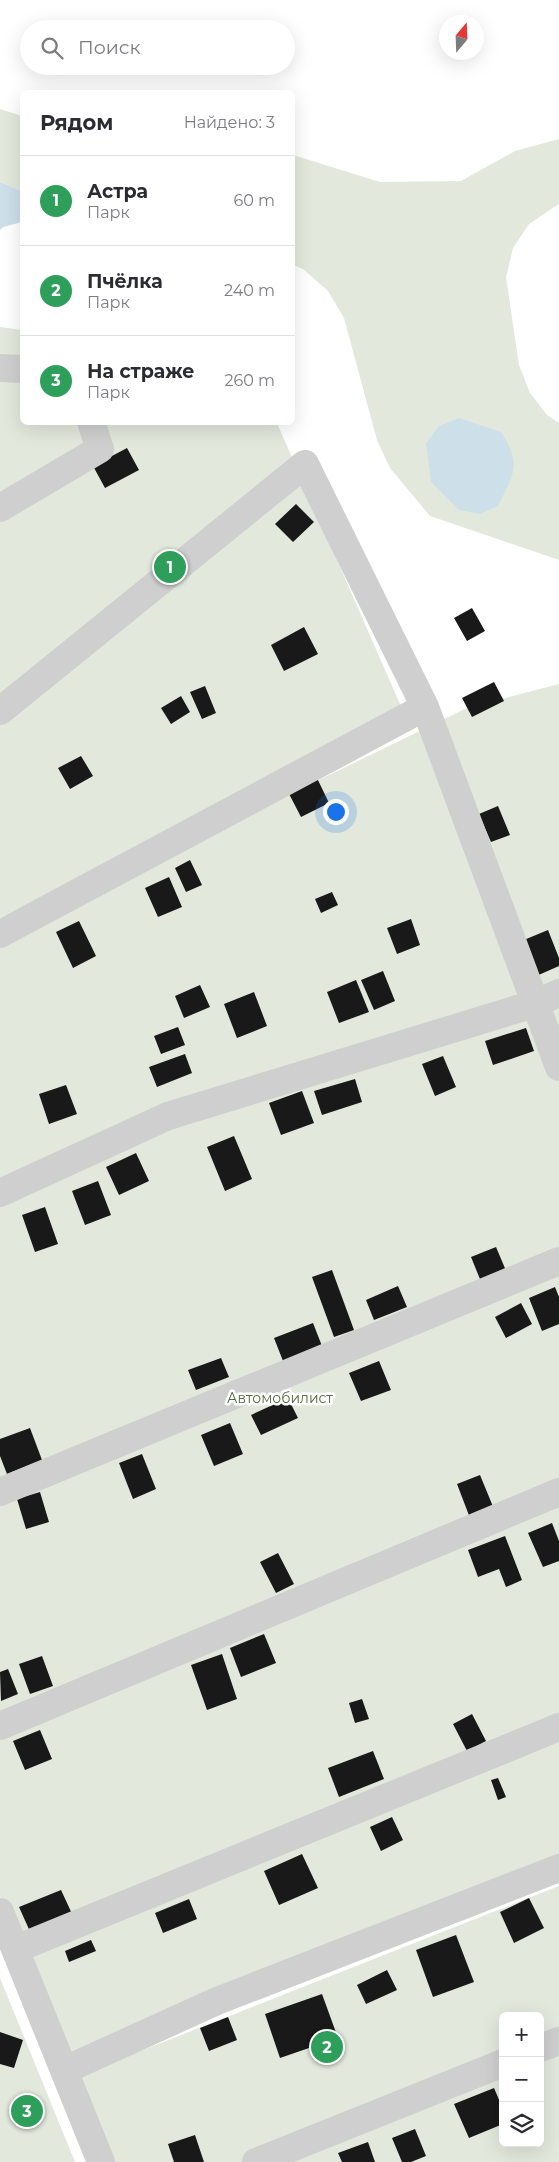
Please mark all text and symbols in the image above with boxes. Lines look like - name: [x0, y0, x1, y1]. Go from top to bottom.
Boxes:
- north arrow: [439, 15, 484, 60]
- search box: [20, 20, 295, 75]
- icon: search: [38, 34, 66, 62]
- text: Поиск: [78, 36, 141, 59]
- text: Рядом: [40, 110, 113, 135]
- text: Найдено: 3: [184, 113, 275, 132]
- text: Астра: [87, 180, 148, 203]
- text: 1: [53, 191, 59, 210]
- text: 60 m: [233, 191, 275, 210]
- text: Парк: [87, 203, 130, 222]
- text: Пчёлка: [87, 270, 163, 293]
- text: 2: [51, 281, 61, 300]
- text: 240 m: [224, 281, 275, 300]
- text: Парк: [87, 293, 130, 312]
- text: На страже: [87, 360, 195, 383]
- text: 3: [51, 371, 61, 390]
- text: 260 m: [224, 371, 275, 390]
- text: Парк: [87, 383, 130, 402]
- pin: 1: [154, 548, 186, 586]
- your location: [323, 799, 349, 825]
- park label: Автомобилист: [227, 1389, 333, 1407]
- map controls: [499, 2012, 544, 2147]
- button: +: [499, 2012, 544, 2057]
- pin: 2: [311, 2028, 343, 2066]
- button: −: [499, 2057, 544, 2102]
- pin: 3: [11, 2092, 43, 2130]
- button: layers: [499, 2102, 544, 2147]

